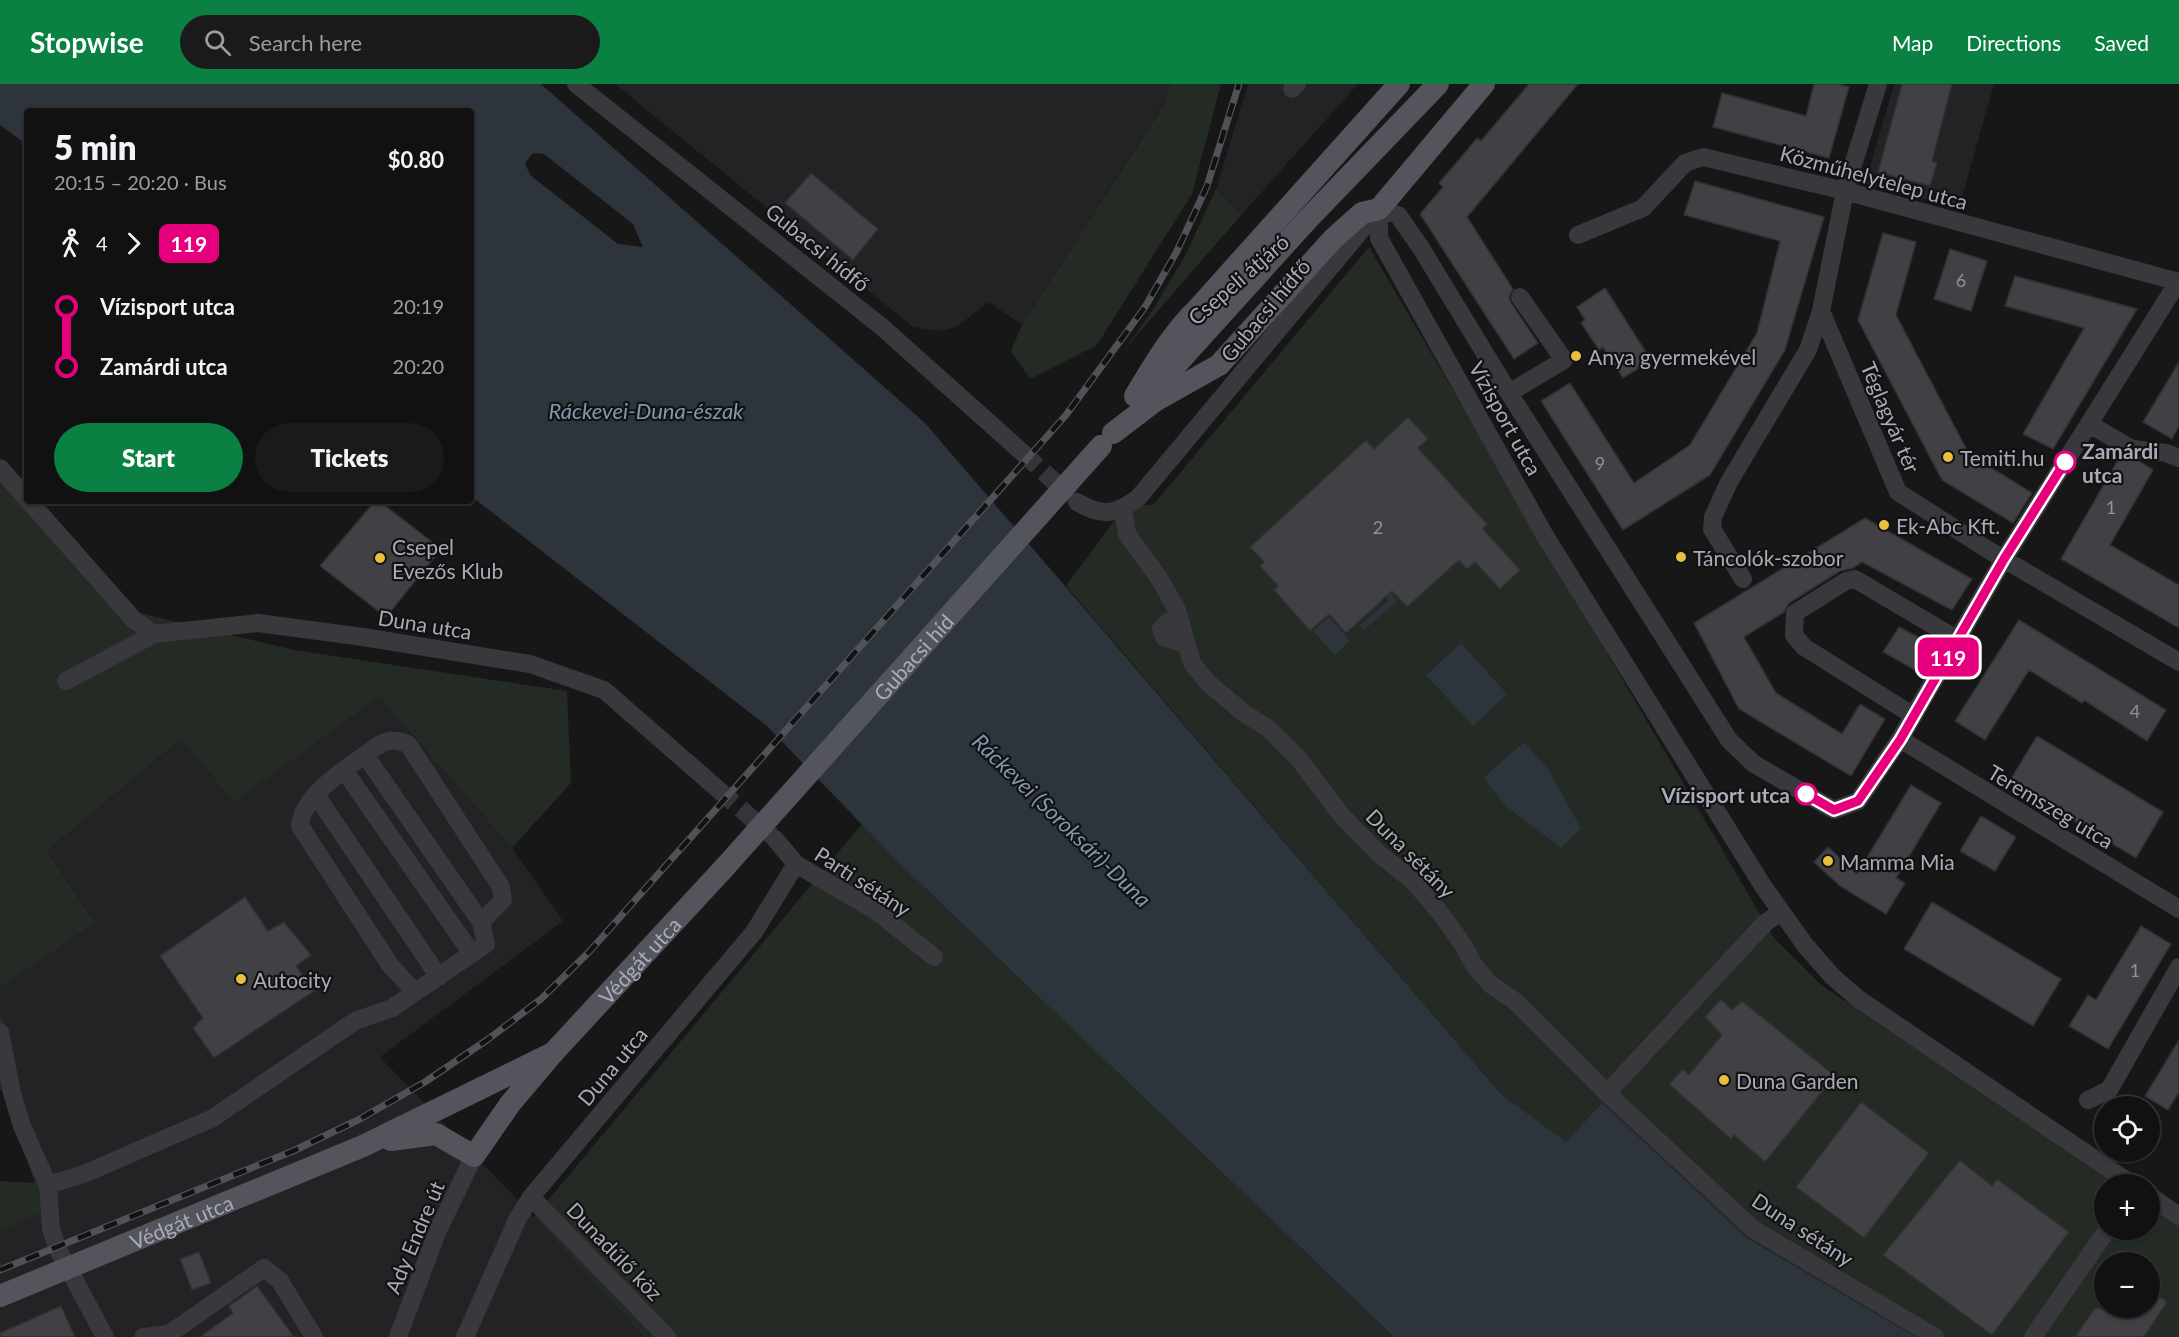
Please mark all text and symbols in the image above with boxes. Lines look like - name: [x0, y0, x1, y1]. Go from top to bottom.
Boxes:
- search box: [180, 15, 600, 69]
- text: Stopwise: [30, 25, 144, 59]
- icon: search: [201, 26, 234, 59]
- text: Search here: [249, 29, 362, 56]
- text: Map: [1892, 30, 1933, 55]
- text: Directions: [1966, 30, 2061, 55]
- text: Saved: [2094, 30, 2149, 55]
- text: 5 min: [54, 127, 136, 167]
- street label: Közműhelytelep utca: [1777, 140, 1971, 214]
- text: $0.80: [388, 146, 444, 173]
- text: 20:15 – 20:20 · Bus: [54, 170, 227, 194]
- street label: Gubacsi hídfő: [761, 198, 875, 296]
- icon: walk: [54, 227, 87, 260]
- icon: forward: [117, 227, 150, 260]
- street label: Csepeli átjáró: [1183, 229, 1293, 329]
- text: 4: [96, 231, 108, 255]
- text: 119: [171, 231, 207, 256]
- street label: Gubacsi hídfő: [1215, 254, 1315, 366]
- house number: 6: [1956, 269, 1966, 291]
- text: Vízisport utca: [100, 293, 235, 320]
- text: 20:19: [393, 294, 444, 318]
- place label: Anya gyermekével: [1588, 344, 1756, 369]
- marker: Anya gyermekével: [1569, 349, 1583, 363]
- text: Zamárdi utca: [100, 353, 228, 380]
- text: 20:20: [393, 354, 444, 378]
- street label: Vízisport utca: [1464, 357, 1548, 479]
- street label: Téglagyár tér: [1856, 358, 1926, 477]
- water label: Ráckevei-Duna-észak: [548, 397, 744, 424]
- button: Start: [54, 423, 243, 492]
- button: Tickets: [255, 423, 444, 492]
- place label: Zamárdi utca: [2082, 438, 2158, 487]
- place label: Temiti.hu: [1960, 445, 2045, 470]
- marker: Temiti.hu: [1941, 450, 1955, 464]
- marker: Zamárdi utca: [2054, 451, 2076, 473]
- house number: 9: [1595, 452, 1605, 474]
- house number: 1: [2106, 496, 2116, 518]
- place label: Ek-Abc Kft.: [1896, 513, 2000, 538]
- house number: 2: [1373, 516, 1383, 538]
- marker: Ek-Abc Kft.: [1877, 518, 1891, 532]
- place label: Csepel Evezős Klub: [392, 534, 503, 583]
- place label: Táncolók-szobor: [1693, 545, 1844, 570]
- marker: Táncolók-szobor: [1674, 550, 1688, 564]
- marker: Csepel Evezős Klub: [373, 551, 387, 565]
- street label: Duna utca: [376, 604, 474, 644]
- street label: Gubacsi híd: [868, 608, 958, 705]
- line badge: 119: [1914, 638, 1982, 676]
- text: 119: [1930, 645, 1966, 670]
- house number: 4: [2130, 700, 2140, 722]
- water label: Ráckevei (Soroksári)-Duna: [967, 728, 1157, 912]
- street label: Teremszeg utca: [1984, 759, 2118, 853]
- place label: Vízisport utca: [1660, 782, 1790, 807]
- marker: Vízisport utca: [1795, 783, 1817, 805]
- street label: Duna sétány: [1361, 803, 1461, 903]
- street label: Parti sétány: [810, 841, 916, 921]
- place label: Mamma Mia: [1840, 849, 1955, 874]
- marker: Mamma Mia: [1821, 854, 1835, 868]
- street label: Védgát utca: [593, 911, 685, 1009]
- house number: 1: [2130, 959, 2140, 981]
- place label: Autocity: [253, 967, 332, 992]
- marker: Autocity: [234, 972, 248, 986]
- street label: Duna utca: [572, 1022, 652, 1110]
- place label: Duna Garden: [1736, 1068, 1859, 1093]
- marker: Duna Garden: [1717, 1073, 1731, 1087]
- map controls: [2094, 1096, 2160, 1318]
- button: locate: [2094, 1096, 2160, 1162]
- button: +: [2094, 1174, 2160, 1240]
- street label: Ady Endre út: [379, 1177, 449, 1297]
- street label: Duna sétány: [1748, 1187, 1858, 1271]
- street label: Védgát utca: [126, 1189, 236, 1254]
- street label: Dunadűlő köz: [562, 1197, 668, 1305]
- button: −: [2094, 1252, 2160, 1318]

